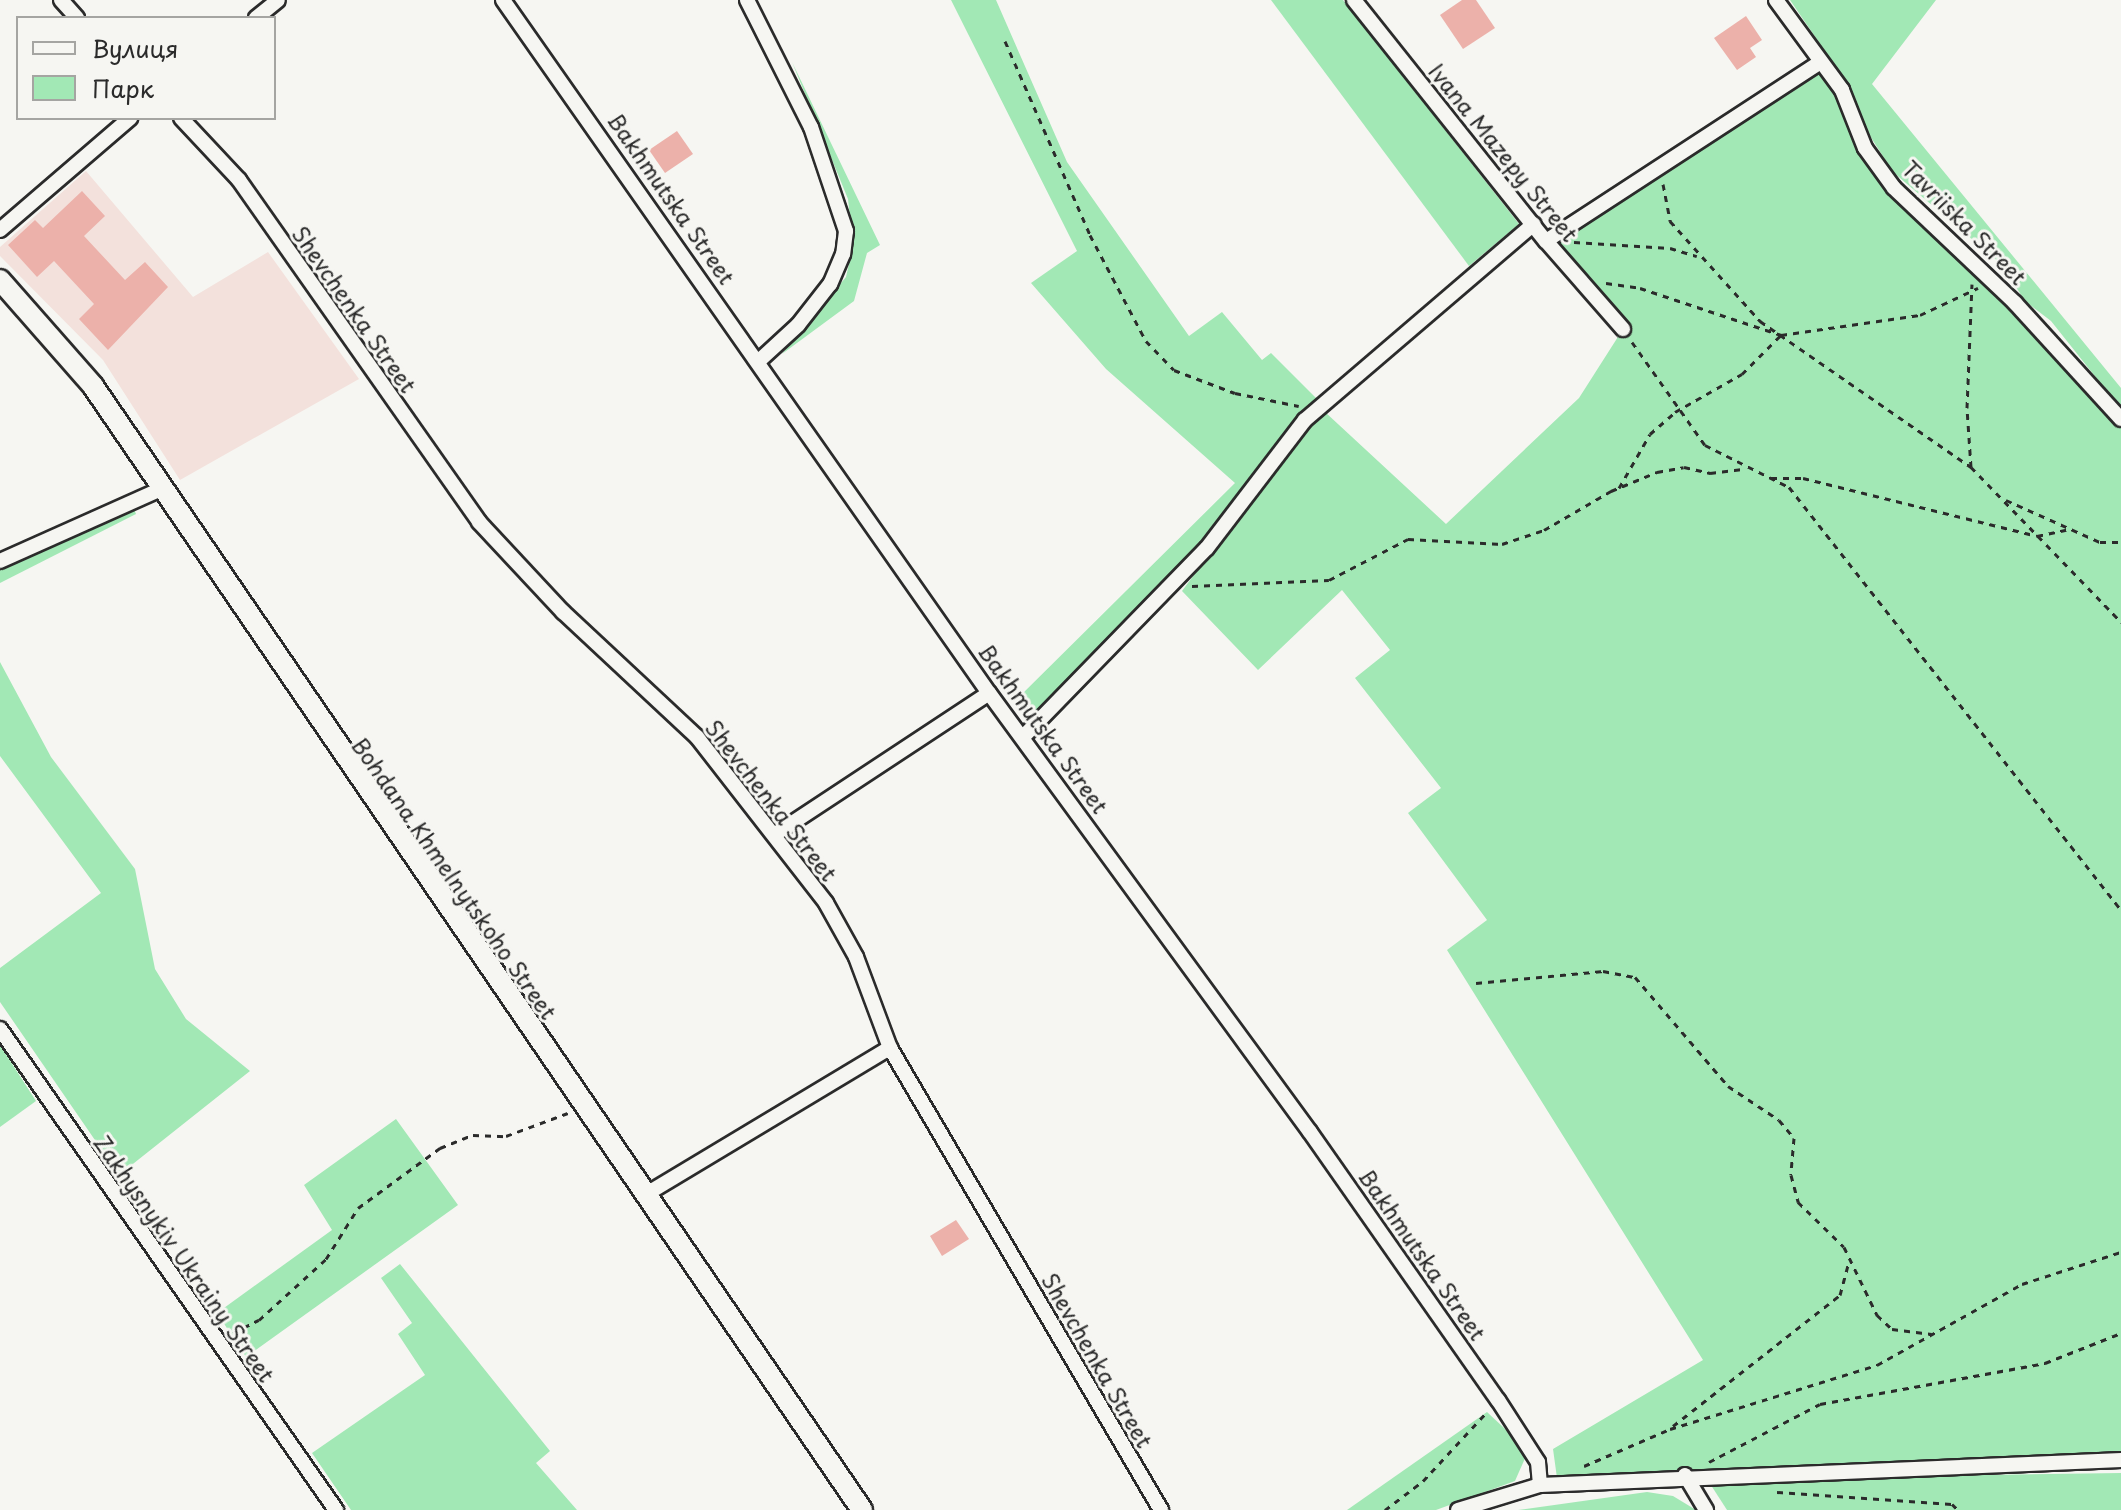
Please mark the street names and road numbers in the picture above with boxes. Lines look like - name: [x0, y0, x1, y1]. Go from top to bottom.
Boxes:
- street label: Ivana Mazepy Street: [1424, 58, 1584, 246]
- street label: Bakhmutska Street: [602, 106, 742, 290]
- street label: Tavriiska Street: [1897, 154, 2033, 290]
- street label: Shevchenka Street: [287, 220, 423, 398]
- street label: Bakhmutska Street: [973, 637, 1115, 819]
- street label: Shevchenka Street: [701, 714, 843, 886]
- street label: Bohdana Khmelnytskoho Street: [348, 732, 562, 1024]
- street label: Zakhysnykiv Ukrainy Street: [89, 1129, 281, 1387]
- street label: Bakhmutska Street: [1353, 1162, 1493, 1346]
- street label: Shevchenka Street: [1037, 1268, 1159, 1452]

